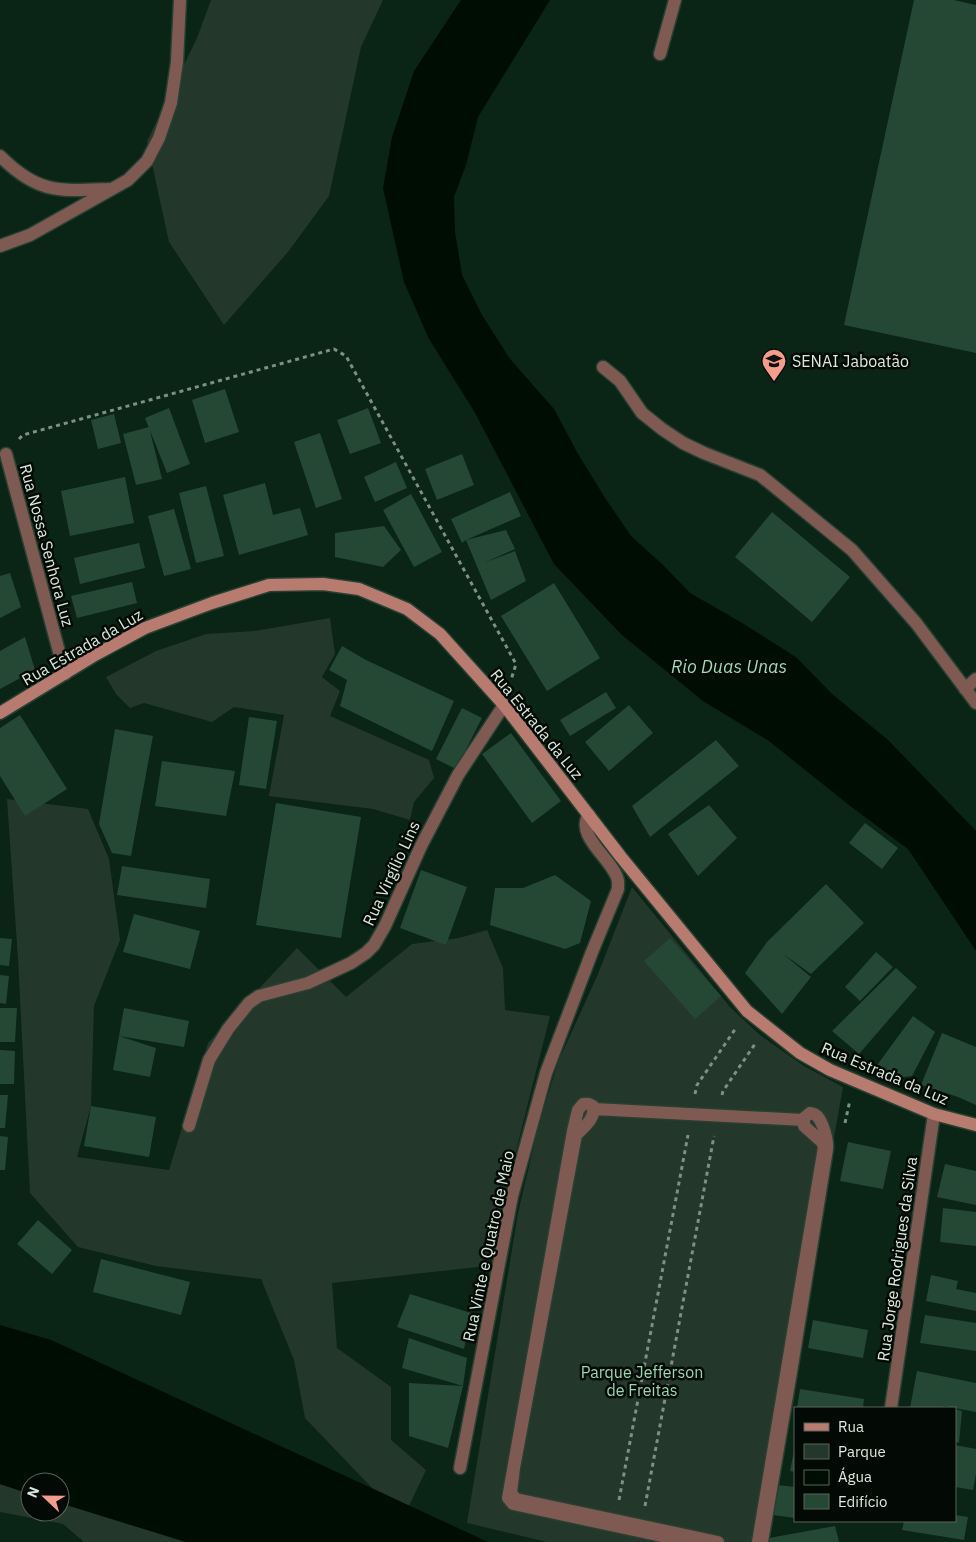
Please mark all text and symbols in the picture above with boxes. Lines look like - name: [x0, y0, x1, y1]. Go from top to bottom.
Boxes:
- school or university icon: SENAI Jaboatão: [761, 348, 787, 382]
- place label: SENAI Jaboatão: [792, 351, 909, 371]
- street label: Rua Nossa Senhora Luz: [16, 462, 78, 628]
- street label: Rua Estrada da Luz: [18, 604, 146, 690]
- water label: Rio Duas Unas: [671, 655, 787, 678]
- street label: Rua Estrada da Luz: [486, 665, 588, 783]
- street label: Rua Virgílio Lins: [358, 817, 424, 929]
- street label: Rua Estrada da Luz: [818, 1037, 952, 1109]
- street label: Rua Vinte e Quatro de Maio: [458, 1149, 518, 1343]
- street label: Rua Jorge Rodrigues da Silva: [873, 1155, 921, 1363]
- park label: Parque Jefferson de Freitas: [581, 1362, 703, 1400]
- legend: [794, 1407, 956, 1522]
- text: Rua: [838, 1417, 864, 1436]
- text: Parque: [838, 1442, 886, 1461]
- text: Água: [838, 1467, 872, 1486]
- north arrow: [20, 1472, 70, 1522]
- text: N: [23, 1484, 43, 1500]
- text: Edifício: [838, 1492, 887, 1511]

